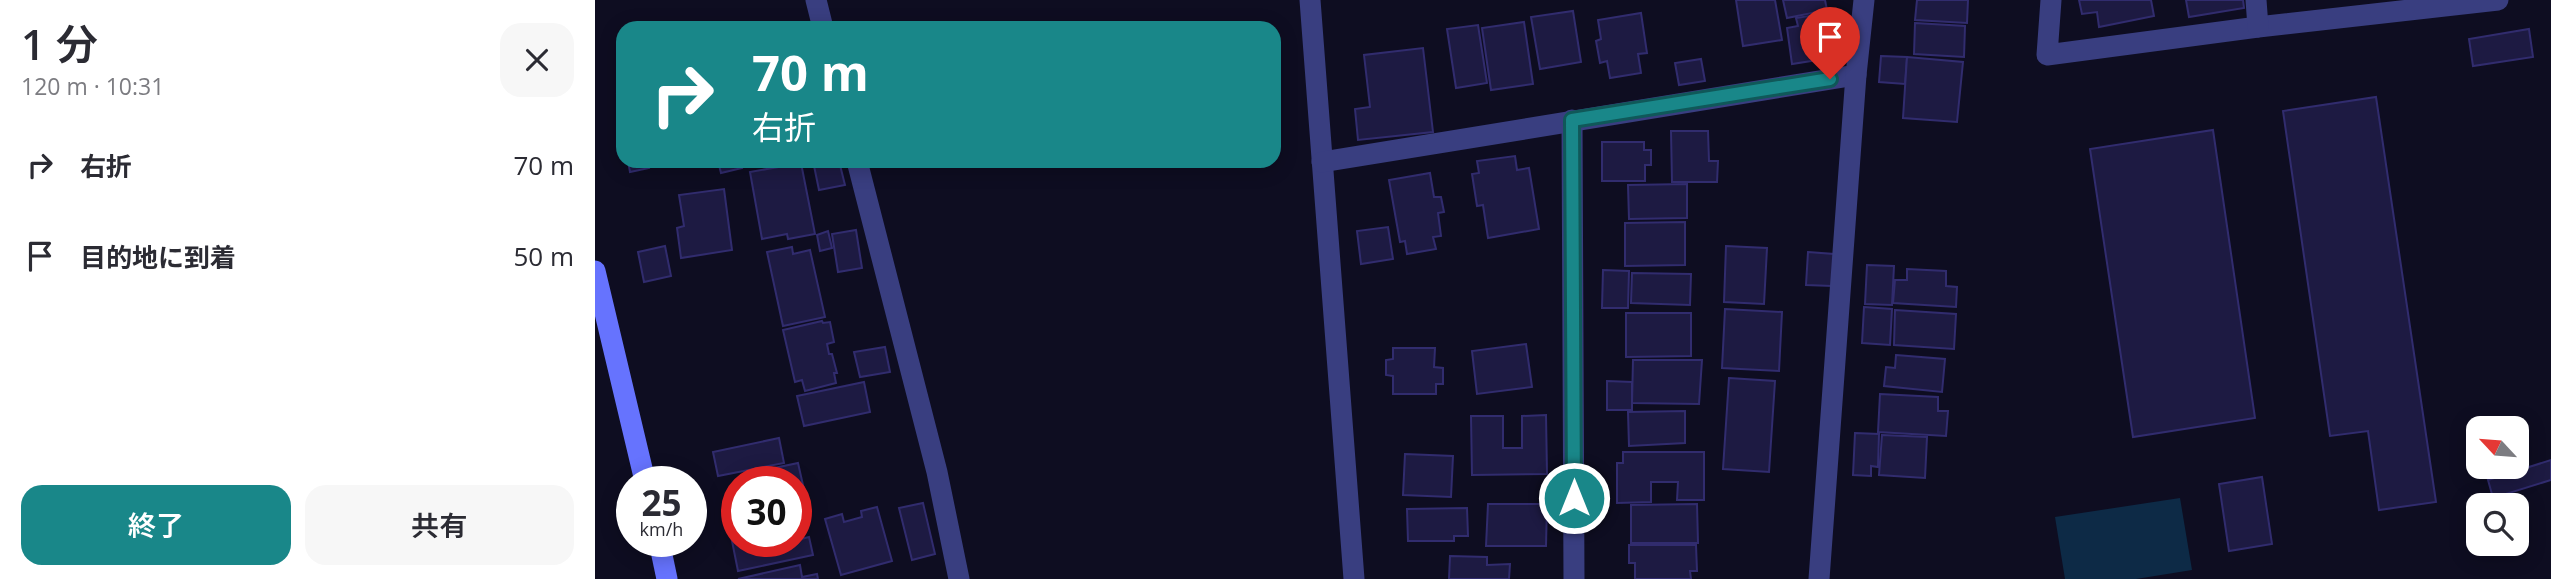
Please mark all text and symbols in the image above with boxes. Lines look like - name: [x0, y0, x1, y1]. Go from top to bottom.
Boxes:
- pin: [1800, 7, 1860, 79]
- text: 1 分: [21, 15, 98, 72]
- icon: arrive: [1811, 18, 1849, 56]
- button: close: [500, 23, 574, 97]
- text: 70 m: [752, 39, 869, 105]
- icon: right: [637, 49, 728, 140]
- text: 120 m · 10:31: [21, 70, 164, 102]
- text: 右折: [752, 105, 816, 148]
- icon: right: [21, 146, 59, 184]
- text: 70 m: [513, 147, 574, 183]
- text: 右折: [80, 148, 132, 184]
- icon: arrive: [21, 237, 59, 275]
- text: 50 m: [513, 238, 574, 274]
- text: 目的地に到着: [80, 239, 236, 275]
- north arrow: [2466, 416, 2529, 480]
- map controls: [2466, 416, 2529, 556]
- position arrow: [1537, 461, 1611, 535]
- speed limit sign: 30: [721, 466, 812, 557]
- text: 25: [641, 479, 682, 526]
- button: 終了: [21, 485, 291, 565]
- button: 共有: [305, 485, 574, 565]
- button: search: [2466, 493, 2529, 556]
- text: km/h: [640, 517, 683, 541]

